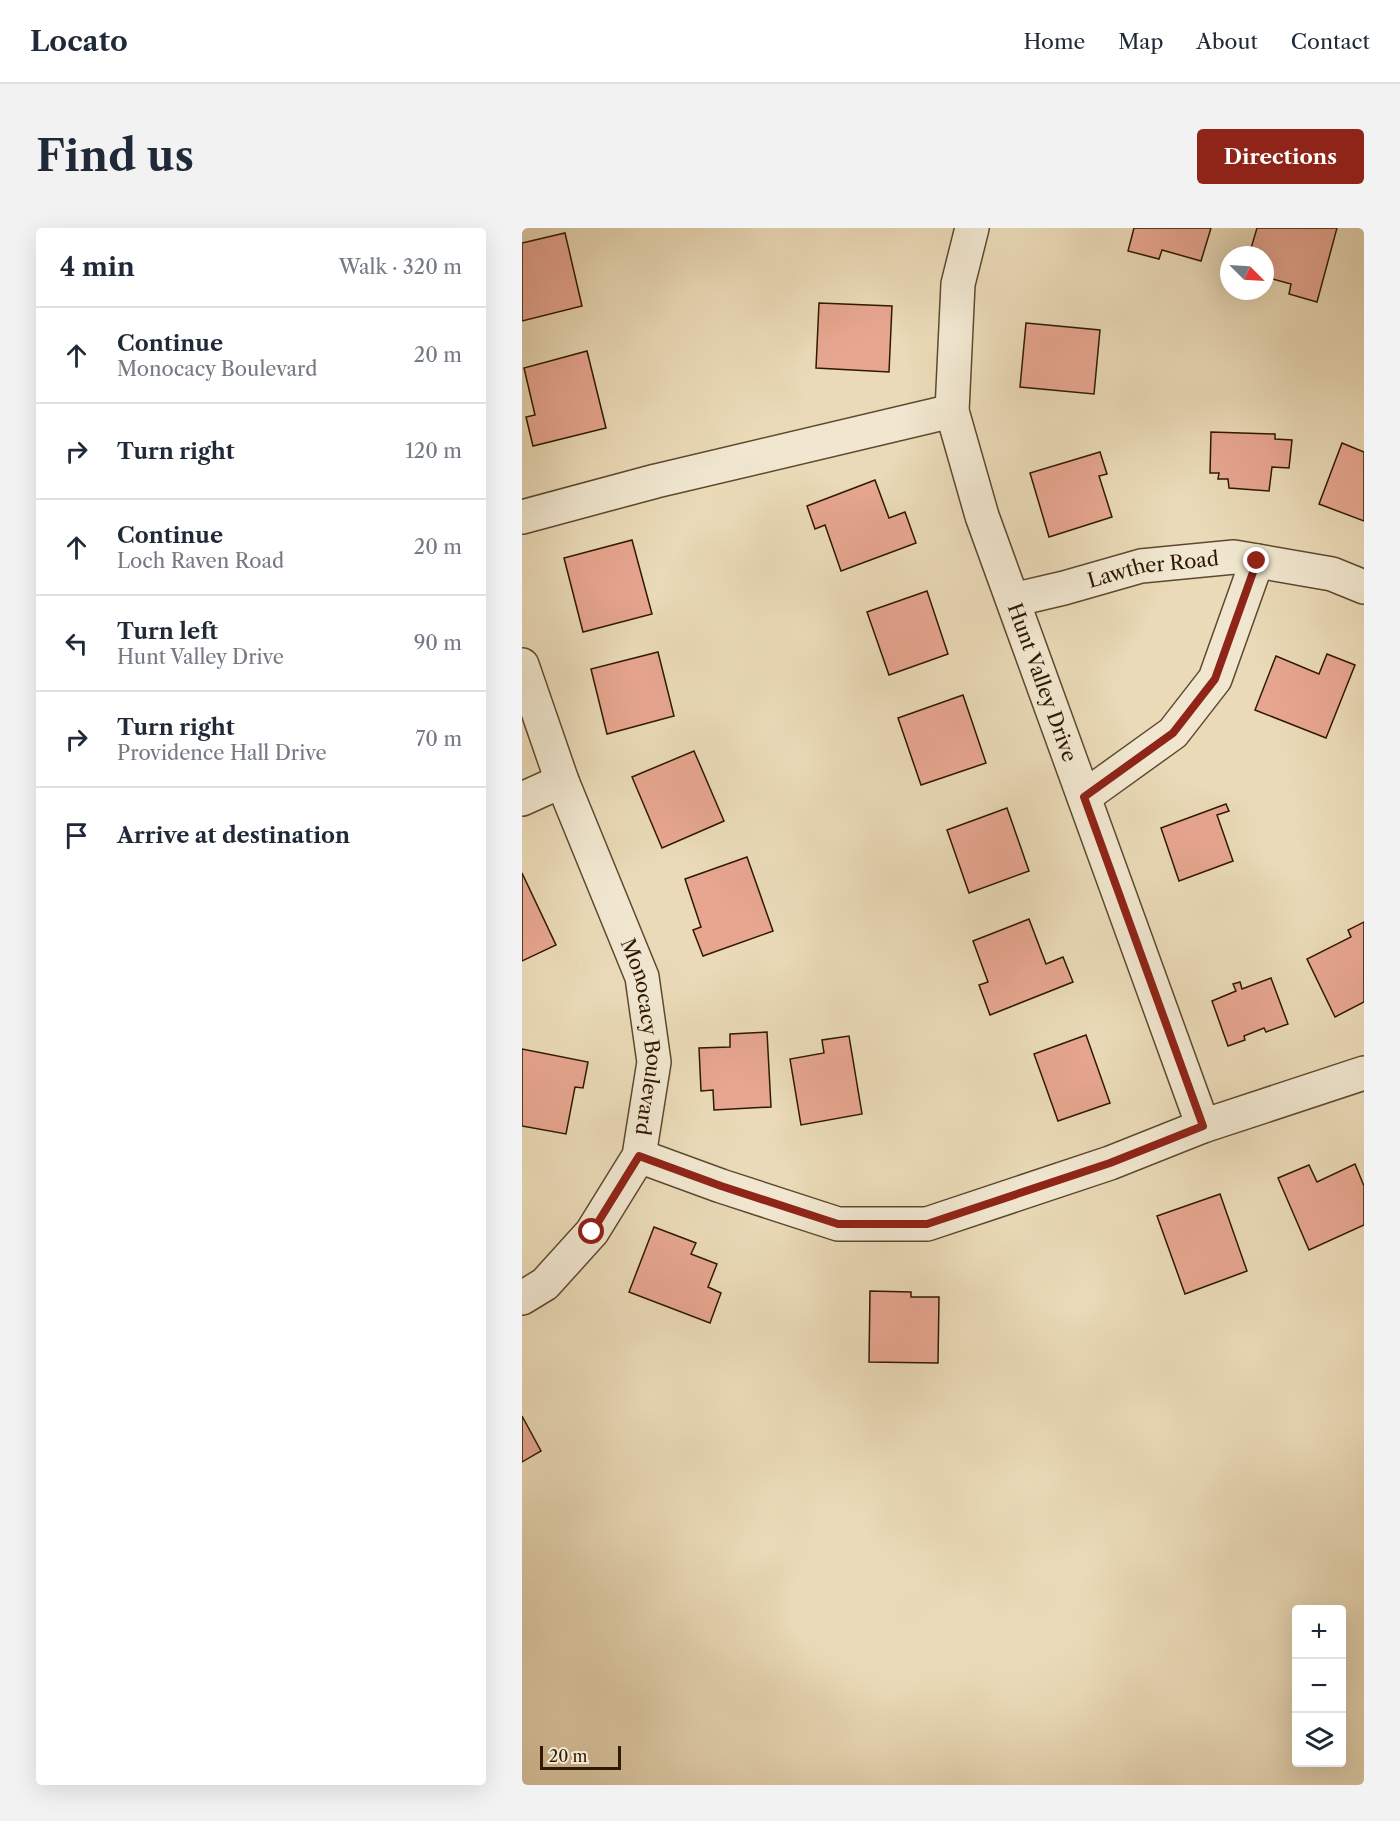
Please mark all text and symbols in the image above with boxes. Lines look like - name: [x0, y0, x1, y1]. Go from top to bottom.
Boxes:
- text: Locato: [30, 24, 128, 58]
- text: Home: [1024, 29, 1085, 54]
- text: Map: [1118, 29, 1163, 54]
- text: About: [1196, 29, 1258, 54]
- text: Contact: [1291, 29, 1370, 54]
- button: Directions: [1197, 129, 1364, 184]
- text: Find us: [36, 130, 194, 182]
- north arrow: [1220, 246, 1274, 300]
- text: 4 min: [60, 251, 135, 283]
- text: Walk · 320 m: [339, 255, 462, 279]
- text: Continue: [117, 330, 223, 357]
- icon: ahead: [60, 339, 93, 372]
- text: 20 m: [414, 343, 462, 367]
- text: Monocacy Boulevard: [117, 357, 317, 381]
- icon: right: [60, 435, 93, 468]
- text: Turn right: [117, 438, 235, 465]
- text: 120 m: [405, 439, 462, 463]
- text: Continue: [117, 522, 223, 549]
- icon: ahead: [60, 531, 93, 564]
- text: 20 m: [414, 535, 462, 559]
- street label: Lawther Road: [1085, 547, 1220, 593]
- route end: [1243, 547, 1269, 573]
- text: Loch Raven Road: [117, 549, 284, 573]
- street label: Hunt Valley Drive: [1003, 600, 1082, 765]
- text: Turn left: [117, 618, 218, 645]
- icon: left: [60, 627, 93, 660]
- text: 90 m: [414, 631, 462, 655]
- text: Hunt Valley Drive: [117, 645, 284, 669]
- text: Turn right: [117, 714, 235, 741]
- icon: right: [60, 723, 93, 756]
- text: 70 m: [416, 727, 462, 751]
- text: Providence Hall Drive: [117, 741, 327, 765]
- icon: arrive: [60, 819, 93, 852]
- text: Arrive at destination: [117, 822, 350, 849]
- street label: Monocacy Boulevard: [616, 935, 666, 1137]
- route start: [578, 1218, 604, 1244]
- map controls: [1292, 1605, 1346, 1767]
- button: +: [1292, 1605, 1346, 1659]
- button: −: [1292, 1659, 1346, 1713]
- button: layers: [1292, 1713, 1346, 1767]
- scale bar: [540, 1743, 621, 1770]
- text: 20 m: [549, 1746, 588, 1766]

